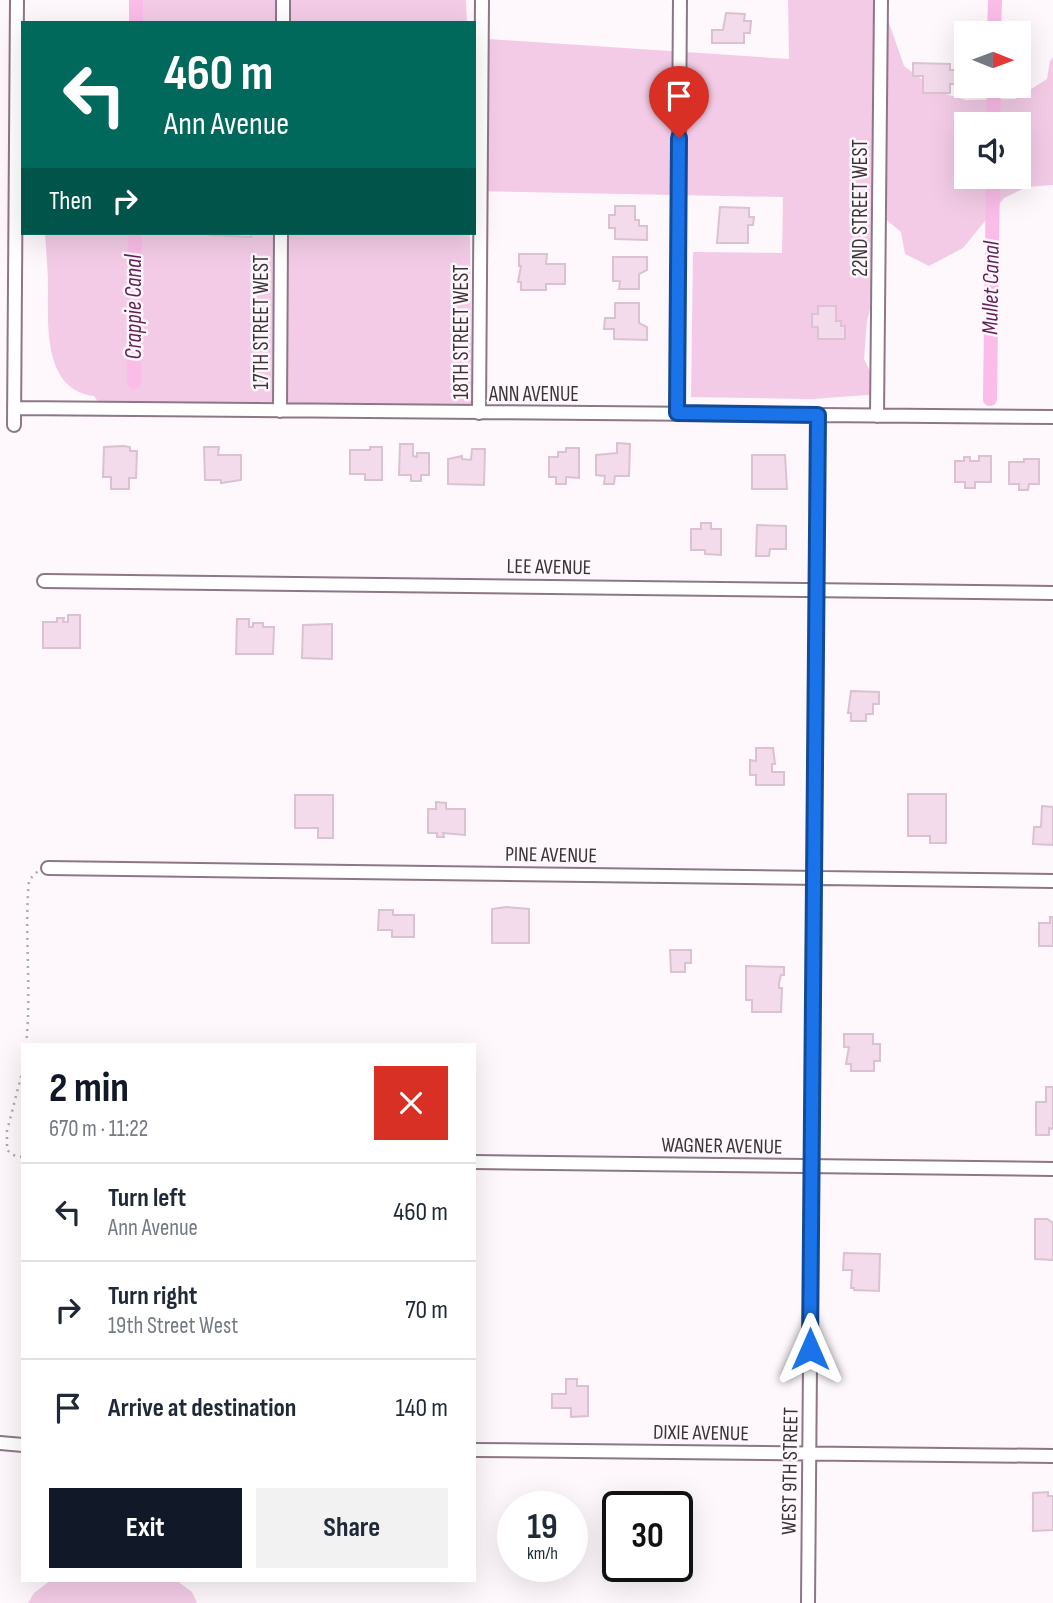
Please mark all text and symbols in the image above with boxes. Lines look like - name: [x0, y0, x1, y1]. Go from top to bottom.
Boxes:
- north arrow: [954, 21, 1031, 98]
- map controls: [954, 21, 1031, 189]
- text: 460 m: [164, 45, 273, 104]
- icon: left: [49, 49, 140, 140]
- pin: [649, 66, 709, 138]
- icon: arrive: [660, 77, 698, 115]
- text: Ann Avenue: [164, 105, 289, 144]
- button: sound: [954, 112, 1031, 189]
- street label: 22ND STREET WEST: [848, 139, 873, 277]
- icon: right: [106, 182, 144, 220]
- text: Then: [49, 186, 92, 217]
- water label: Mullet Canal: [976, 240, 1006, 335]
- water label: Crappie Canal: [120, 254, 148, 359]
- street label: 17TH STREET WEST: [249, 254, 274, 389]
- street label: 18TH STREET WEST: [449, 264, 474, 400]
- street label: ANN AVENUE: [488, 382, 579, 407]
- street label: LEE AVENUE: [506, 554, 592, 580]
- street label: PINE AVENUE: [505, 842, 597, 868]
- text: 2 min: [49, 1063, 129, 1114]
- button: close: [374, 1066, 448, 1140]
- text: 670 m · 11:22: [49, 1115, 148, 1143]
- street label: WAGNER AVENUE: [661, 1132, 783, 1160]
- text: Turn left: [108, 1183, 186, 1214]
- icon: left: [49, 1193, 87, 1231]
- text: 460 m: [393, 1197, 448, 1228]
- text: Ann Avenue: [108, 1214, 198, 1242]
- text: Turn right: [108, 1281, 197, 1312]
- icon: right: [49, 1291, 87, 1329]
- text: 70 m: [405, 1295, 448, 1326]
- text: 19th Street West: [108, 1312, 238, 1340]
- position arrow: [773, 1312, 847, 1386]
- icon: arrive: [49, 1389, 87, 1427]
- text: Arrive at destination: [108, 1393, 296, 1424]
- text: 140 m: [396, 1393, 448, 1424]
- street label: WEST 9TH STREET: [776, 1406, 804, 1535]
- street label: DIXIE AVENUE: [653, 1420, 749, 1446]
- button: Exit: [49, 1488, 242, 1568]
- button: Share: [256, 1488, 448, 1568]
- speed limit sign: 30: [602, 1491, 693, 1582]
- text: 19: [527, 1506, 558, 1549]
- text: km/h: [527, 1543, 558, 1564]

